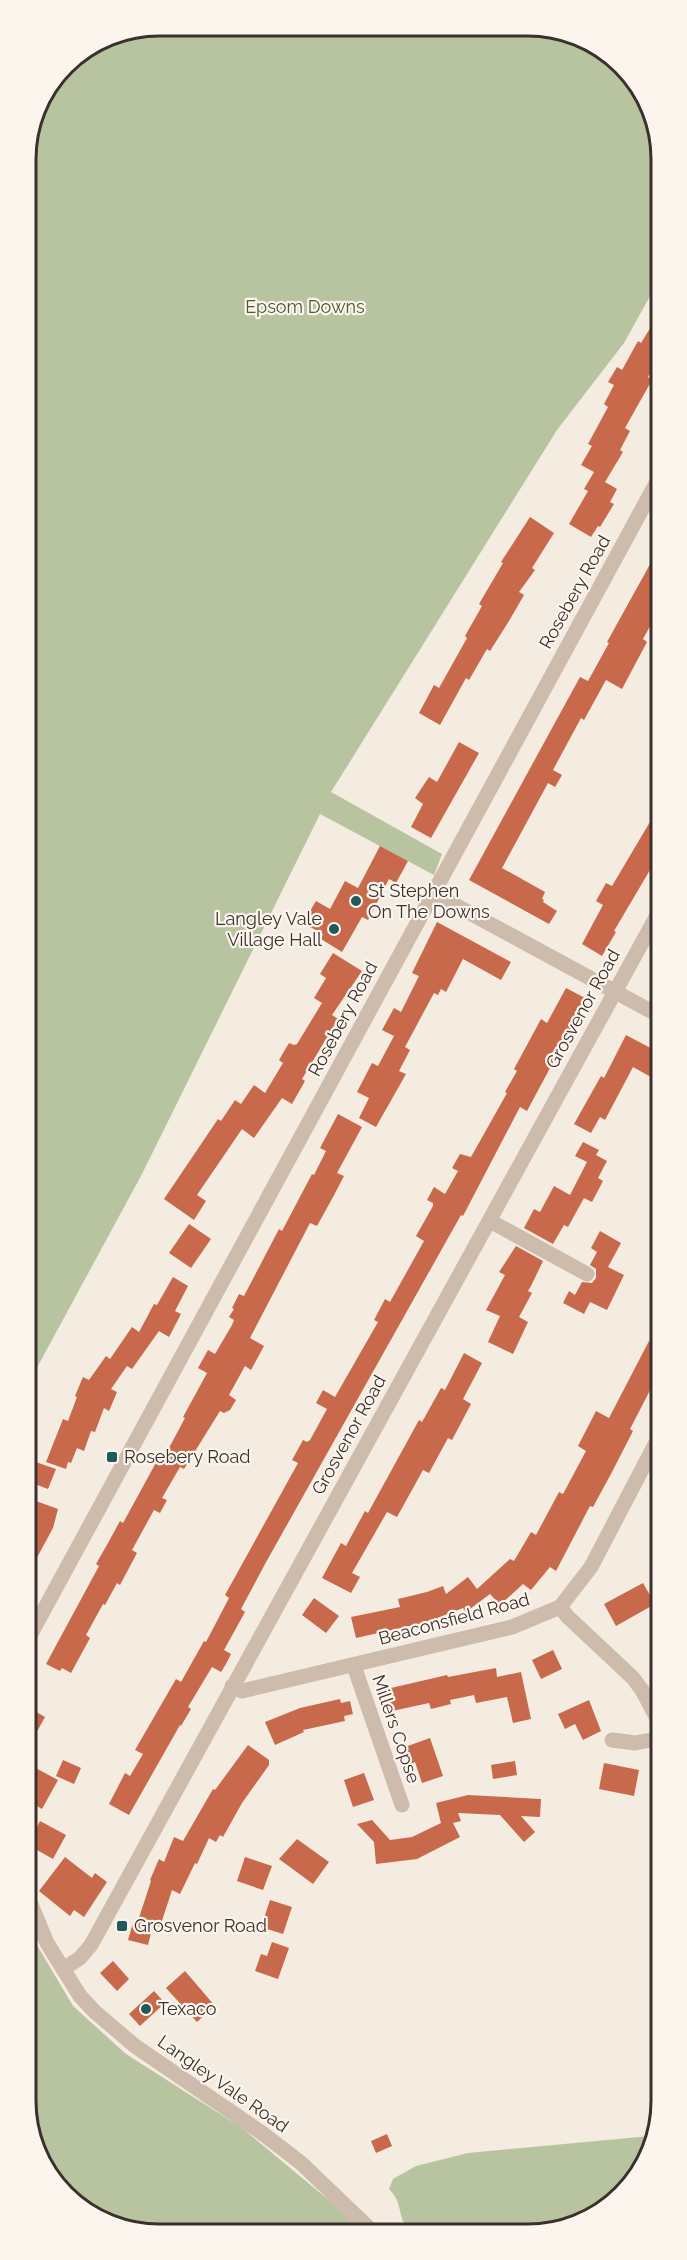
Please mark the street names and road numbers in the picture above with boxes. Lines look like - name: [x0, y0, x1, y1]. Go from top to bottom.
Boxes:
- street label: Rosebery Road: [535, 531, 614, 652]
- street label: Grosvenor Road: [541, 946, 624, 1072]
- street label: Rosebery Road: [304, 958, 382, 1080]
- street label: Grosvenor Road: [307, 1372, 390, 1498]
- street label: Beaconsfield Road: [376, 1588, 532, 1649]
- street label: Millers Copse: [368, 1672, 425, 1786]
- street label: Langley Vale Road: [154, 2031, 293, 2137]

